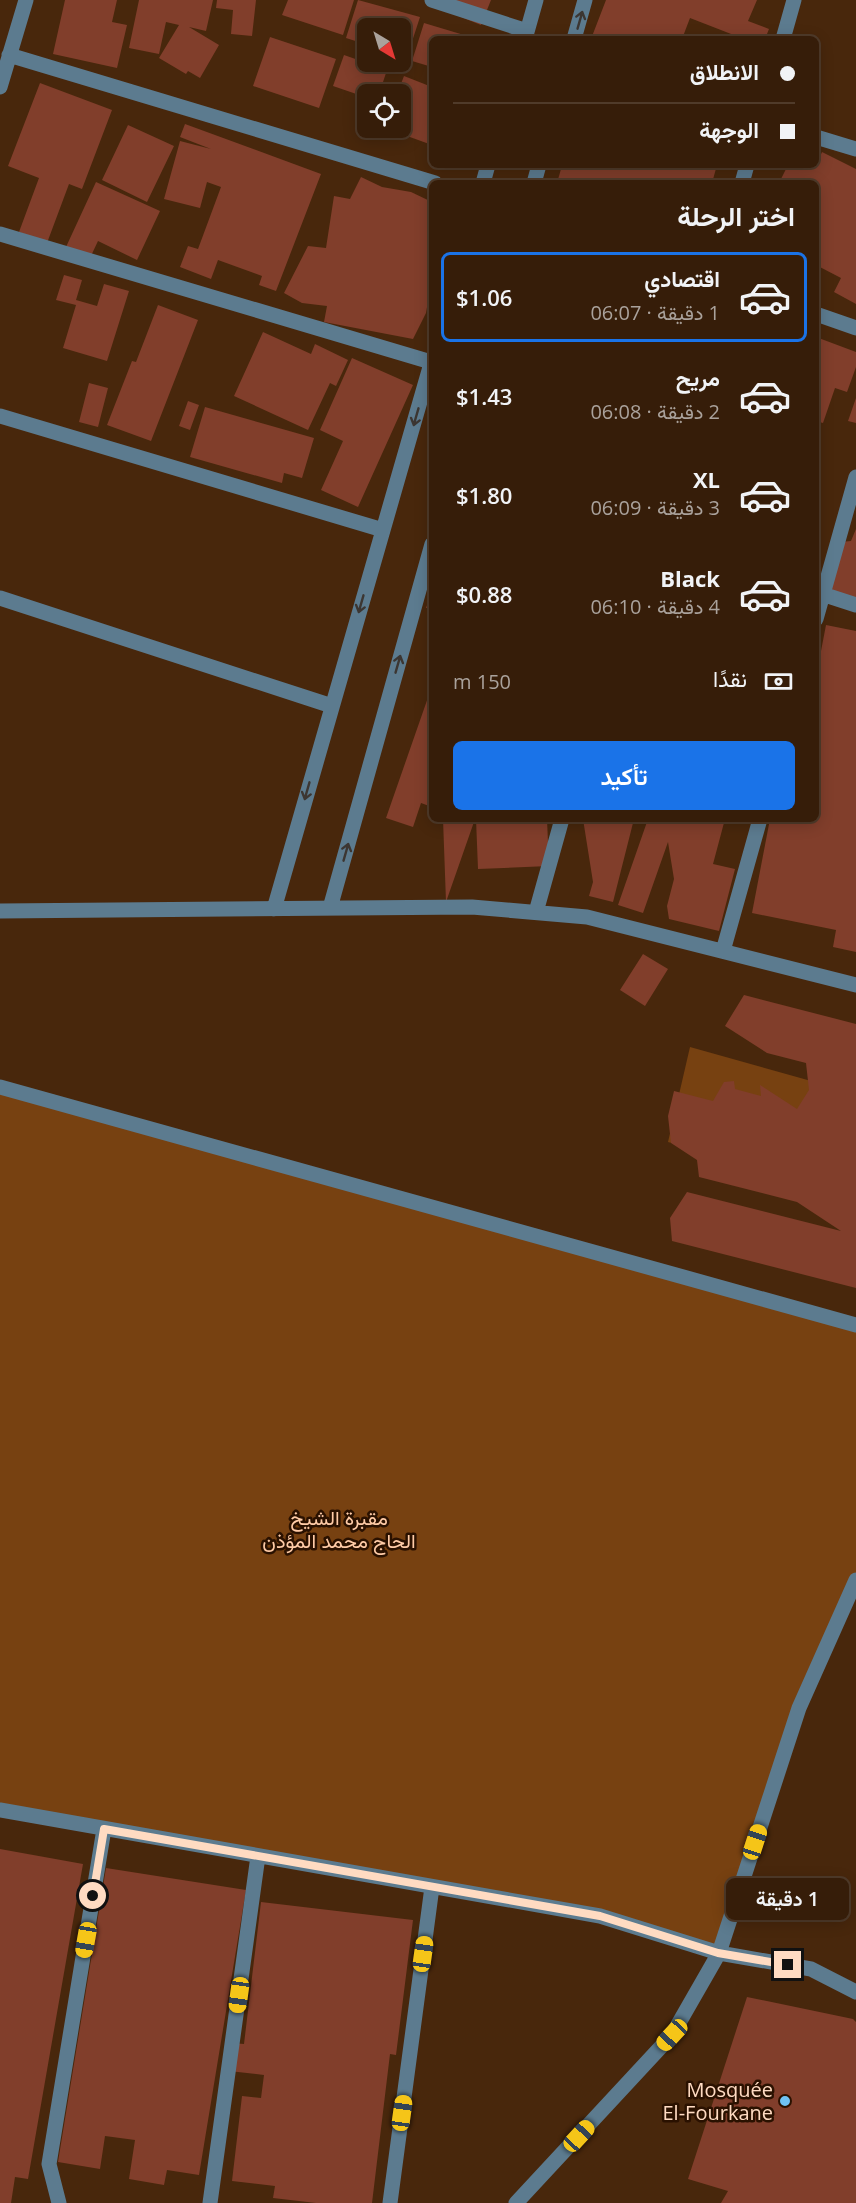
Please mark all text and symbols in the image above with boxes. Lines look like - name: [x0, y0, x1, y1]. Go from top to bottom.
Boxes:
- one-way arrow: [575, 10, 586, 29]
- north arrow: [357, 18, 411, 72]
- map controls: [357, 18, 411, 138]
- text: الانطلاق: [690, 56, 759, 86]
- button: locate: [357, 84, 411, 138]
- text: الوجهة: [699, 114, 759, 144]
- text: اختر الرحلة: [677, 197, 795, 234]
- text: اقتصادي: [644, 263, 720, 293]
- icon: car: [738, 270, 792, 324]
- text: $1.06: [456, 282, 512, 312]
- text: 1 دقيقة · 06:07: [590, 299, 720, 326]
- text: مريح: [676, 362, 720, 392]
- icon: car: [738, 369, 792, 423]
- text: $1.43: [456, 381, 512, 411]
- text: 2 دقيقة · 06:08: [590, 398, 720, 425]
- one-way arrow: [410, 407, 421, 426]
- text: XL: [693, 464, 720, 494]
- icon: car: [738, 468, 792, 522]
- text: $1.80: [456, 480, 512, 510]
- text: 3 دقيقة · 06:09: [590, 494, 720, 521]
- text: Black: [660, 563, 720, 593]
- icon: car: [738, 567, 792, 621]
- text: $0.88: [456, 579, 512, 609]
- text: 4 دقيقة · 06:10: [590, 593, 720, 620]
- one-way arrow: [355, 594, 366, 613]
- one-way arrow: [393, 655, 405, 674]
- text: نقدًا: [713, 663, 747, 693]
- icon: cash: [762, 665, 795, 698]
- text: 150 m: [453, 668, 511, 695]
- button: تأكيد: [453, 741, 795, 810]
- one-way arrow: [301, 781, 313, 800]
- one-way arrow: [340, 843, 352, 862]
- park label: مقبرة الشيخ الحاج محمد المؤذن: [262, 1504, 416, 1555]
- car: [741, 1822, 769, 1862]
- callout: 1 دقيقة: [726, 1878, 850, 1920]
- route start: [79, 1882, 106, 1909]
- text: 1 دقيقة: [756, 1885, 819, 1912]
- car: [74, 1921, 98, 1959]
- car: [412, 1935, 434, 1973]
- route end: [774, 1951, 801, 1978]
- car: [228, 1976, 250, 2014]
- car: [653, 2016, 691, 2054]
- place label: Mosquée El-Fourkane: [662, 2076, 773, 2126]
- car: [391, 2094, 413, 2132]
- marker: Mosquée El-Fourkane: [778, 2094, 792, 2108]
- car: [560, 2117, 598, 2155]

